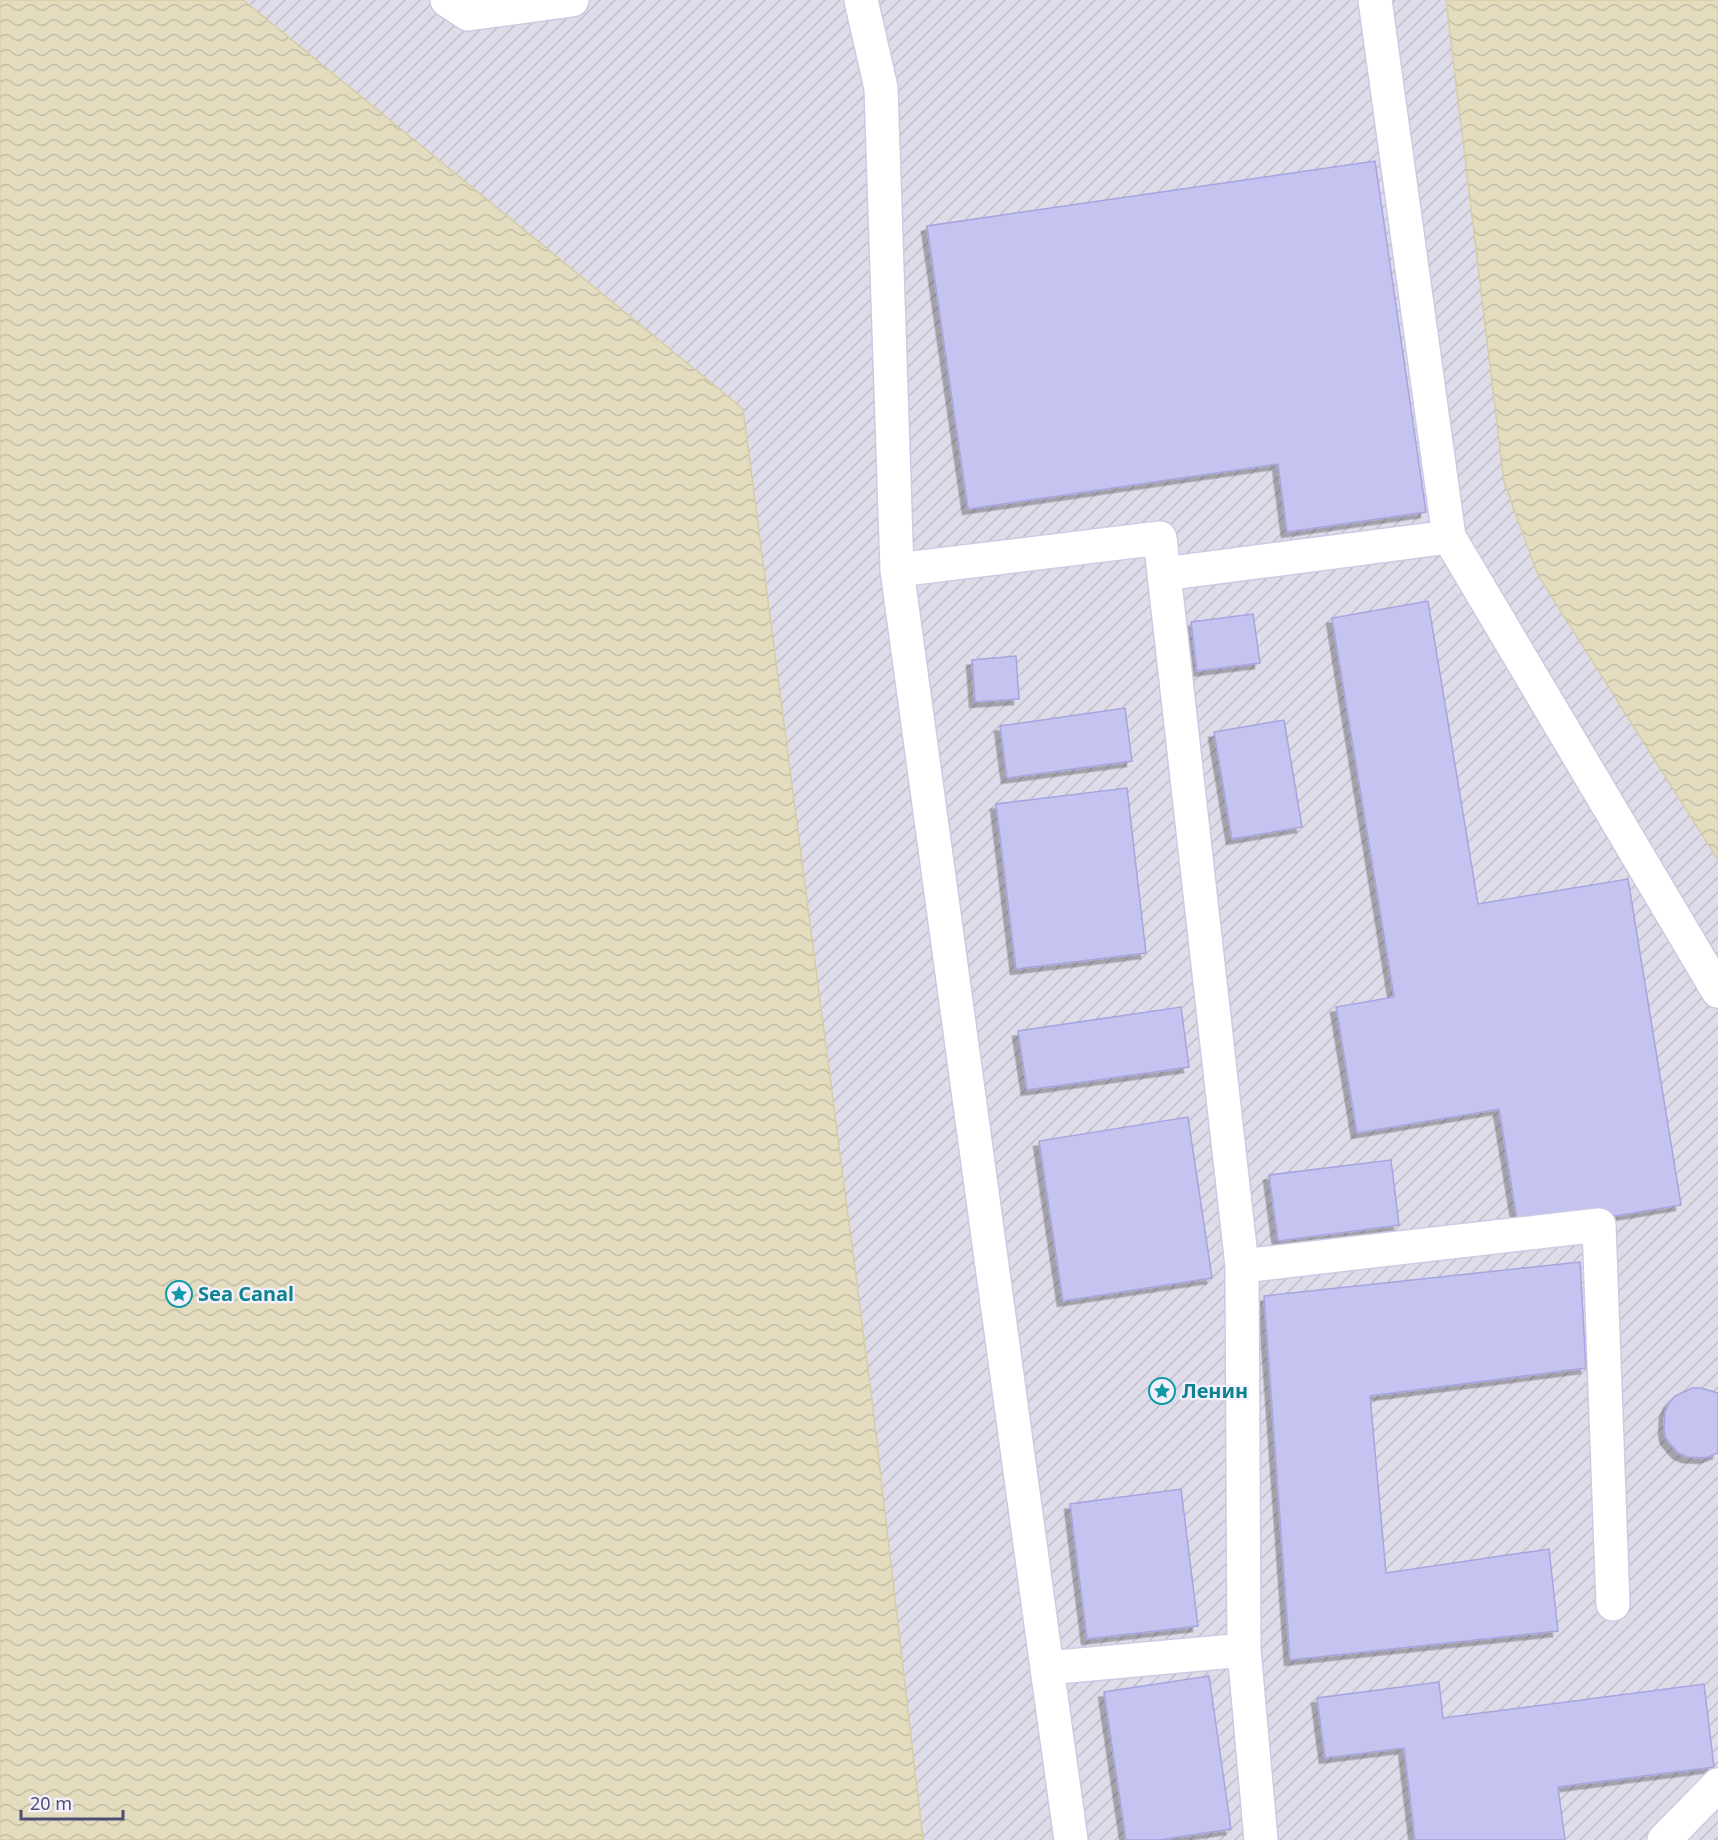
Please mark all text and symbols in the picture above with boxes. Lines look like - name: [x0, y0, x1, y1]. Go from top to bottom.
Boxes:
- place icon: Sea Canal: [164, 1279, 194, 1309]
- place label: Sea Canal: [198, 1280, 294, 1307]
- place icon: Ленин: [1147, 1376, 1177, 1406]
- place label: Ленин: [1182, 1377, 1248, 1404]
- scale bar: [21, 1783, 123, 1821]
- text: 20 m: [30, 1791, 72, 1815]

